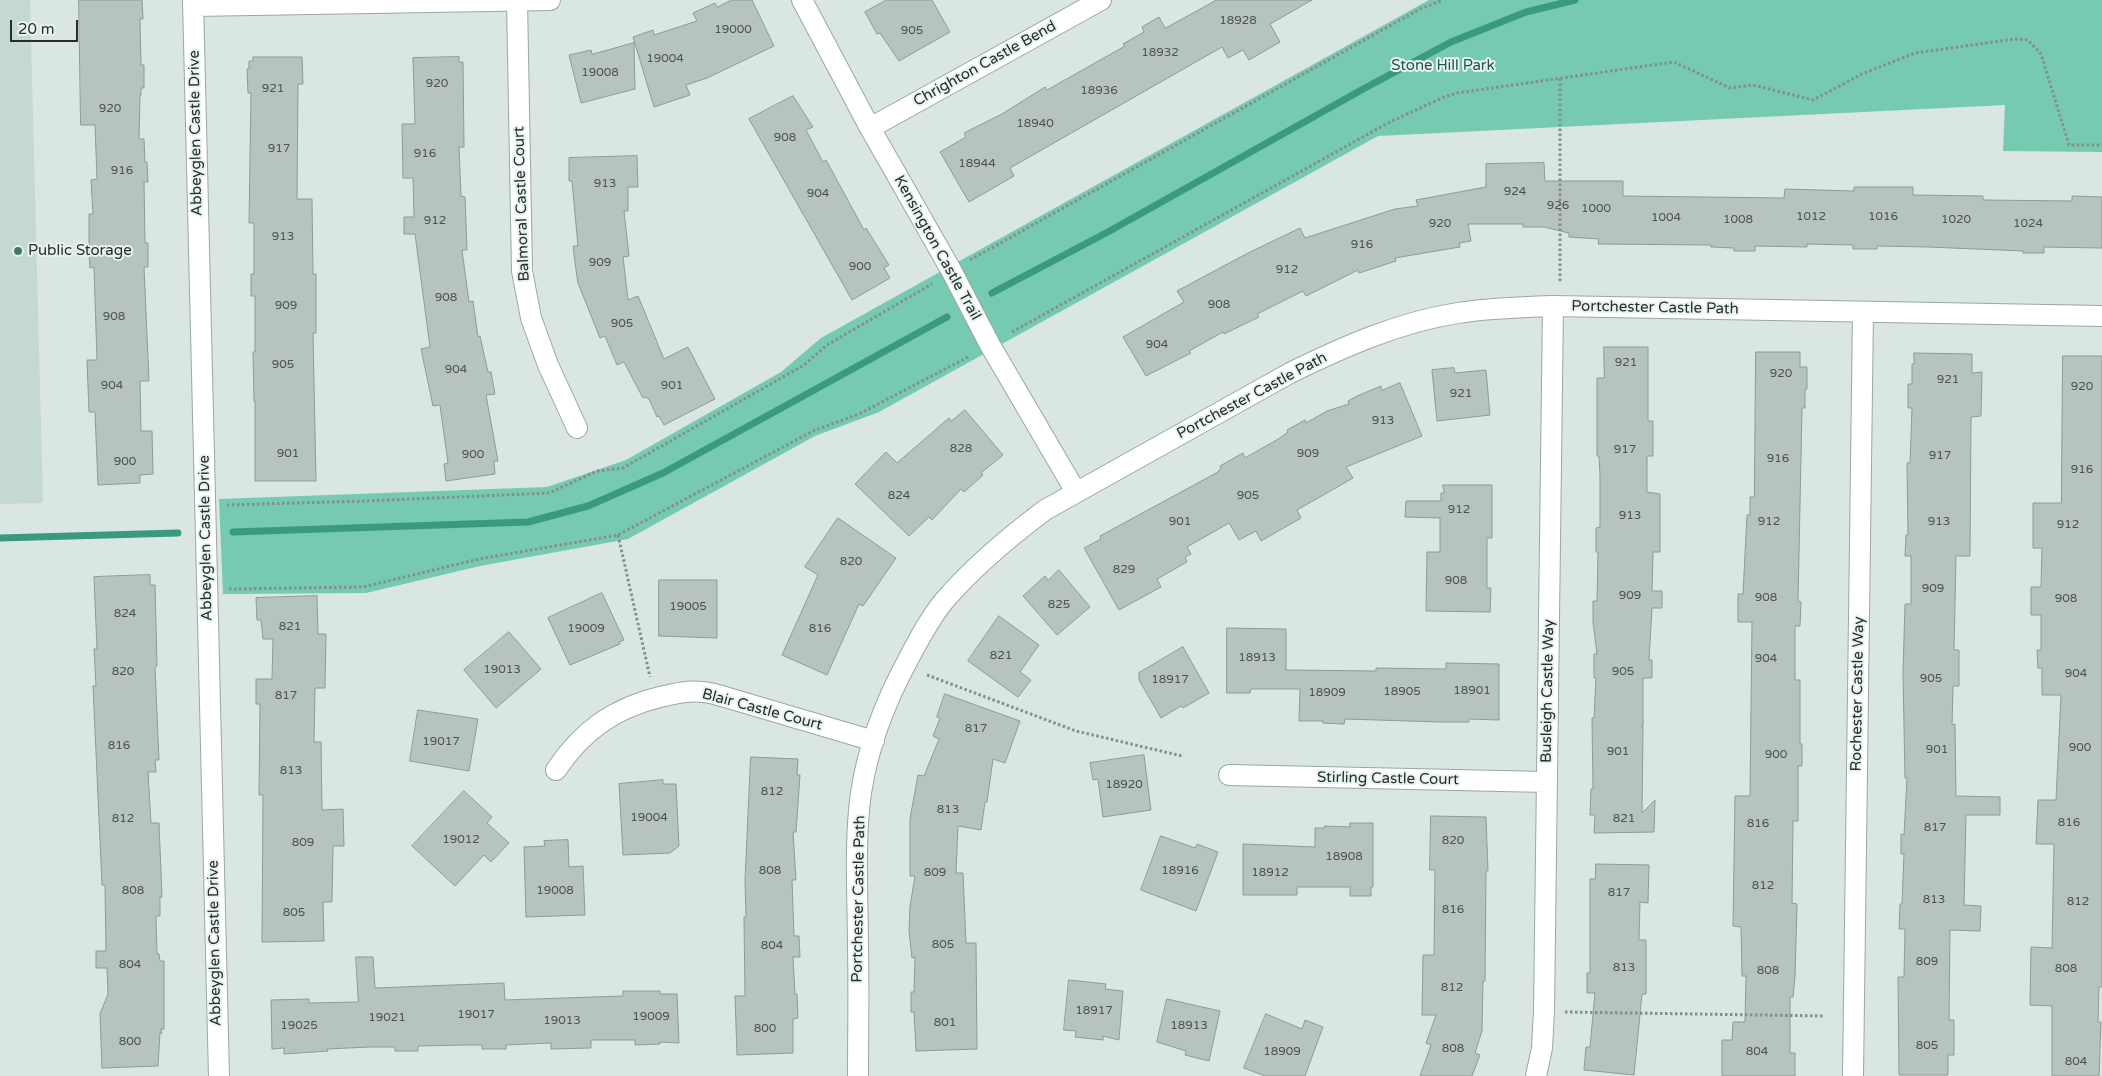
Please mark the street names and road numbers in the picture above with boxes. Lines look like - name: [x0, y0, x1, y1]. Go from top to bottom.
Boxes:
- street label: Chrighton Castle Bend: [910, 17, 1060, 111]
- street label: Abbeyglen Castle Drive: [186, 50, 206, 216]
- street label: Balmoral Castle Court: [510, 126, 534, 282]
- street label: Kensington Castle Trail: [890, 172, 984, 324]
- street label: Portchester Castle Path: [1571, 298, 1739, 318]
- street label: Portchester Castle Path: [1174, 349, 1330, 443]
- street label: Abbeyglen Castle Drive: [196, 455, 216, 621]
- street label: Rochester Castle Way: [1848, 616, 1868, 772]
- street label: Busleigh Castle Way: [1538, 619, 1558, 763]
- street label: Blair Castle Court: [700, 685, 824, 735]
- street label: Stirling Castle Court: [1317, 769, 1459, 789]
- street label: Portchester Castle Path: [849, 815, 869, 983]
- street label: Abbeyglen Castle Drive: [205, 860, 225, 1026]

